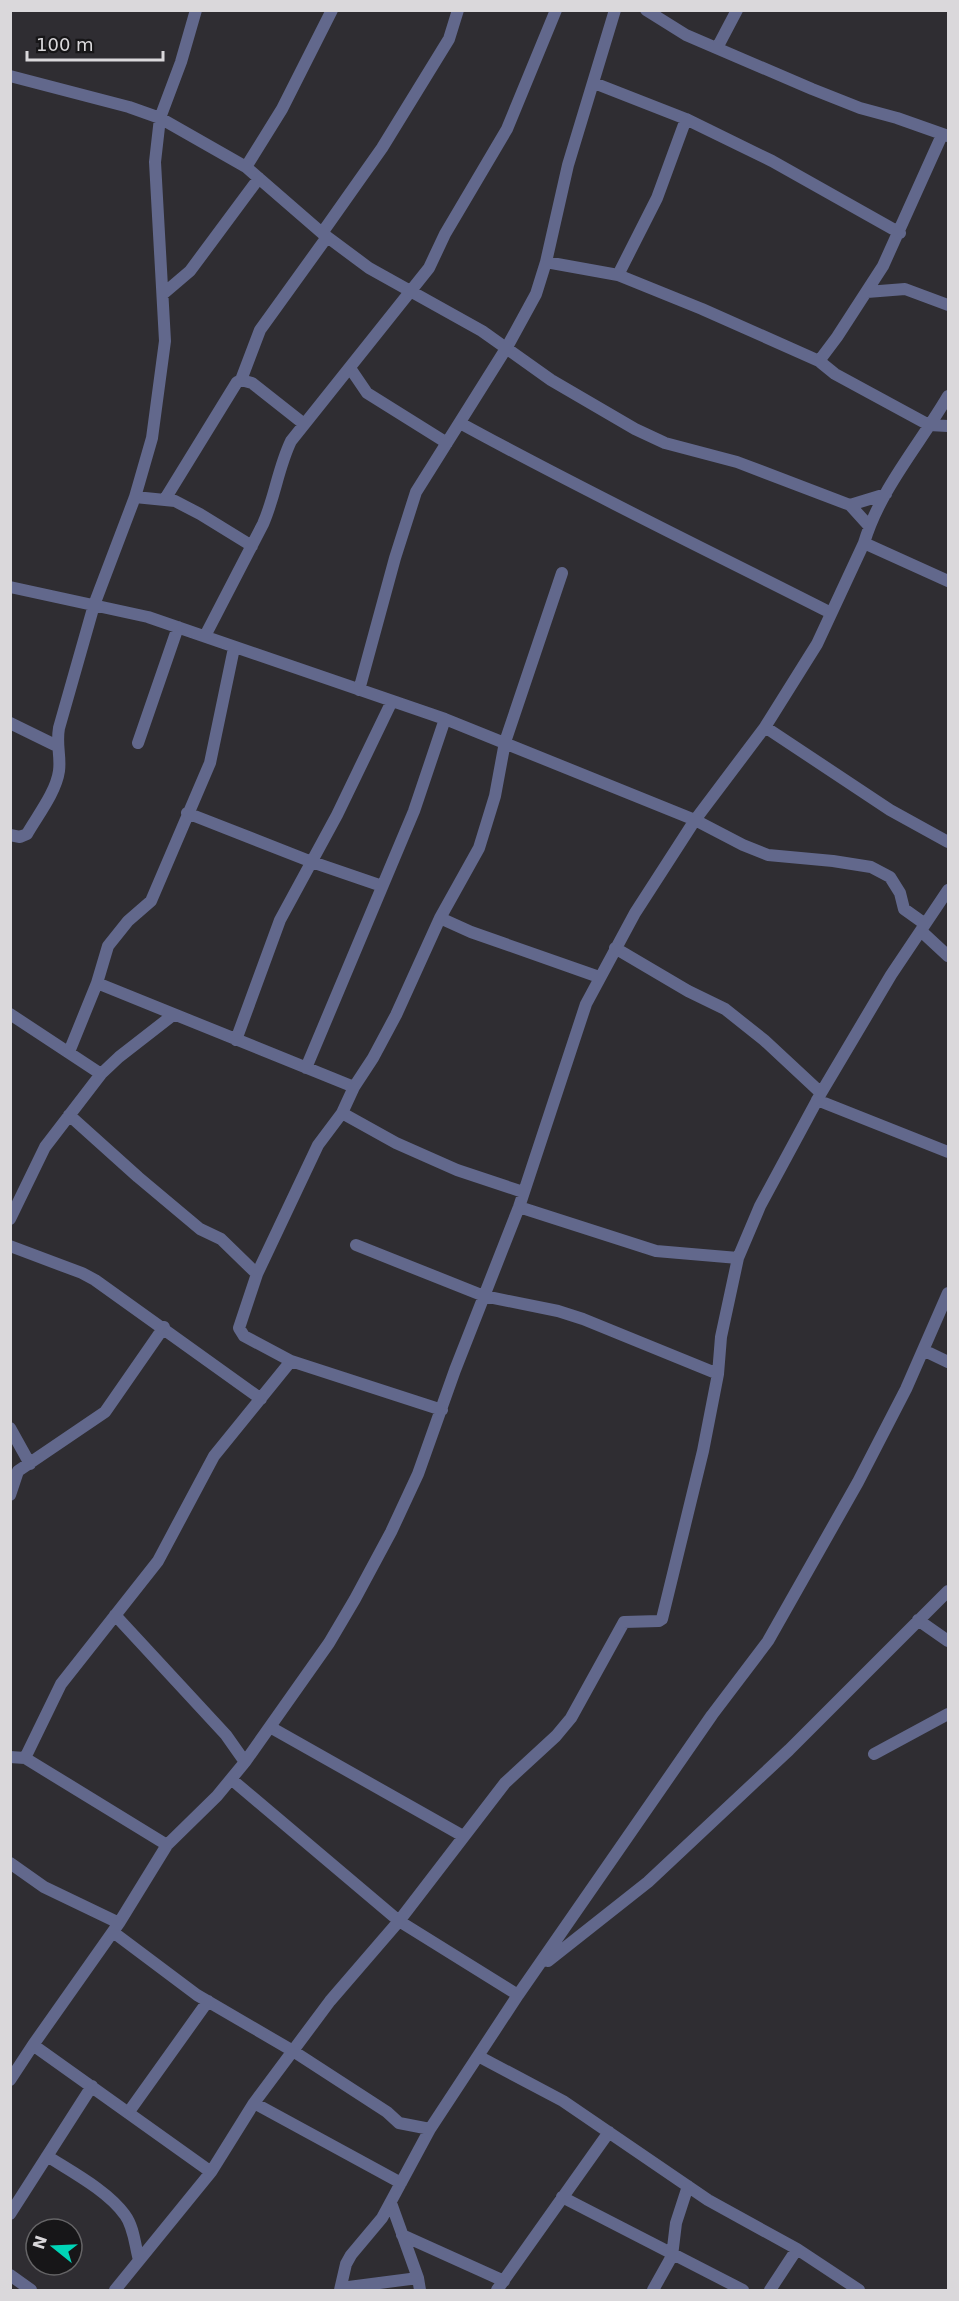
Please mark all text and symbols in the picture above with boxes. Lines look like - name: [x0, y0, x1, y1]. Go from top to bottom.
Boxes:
- scale bar: [27, 24, 164, 62]
- text: 100 m: [36, 34, 94, 55]
- north arrow: [24, 2217, 84, 2277]
- text: N: [29, 2233, 51, 2252]

